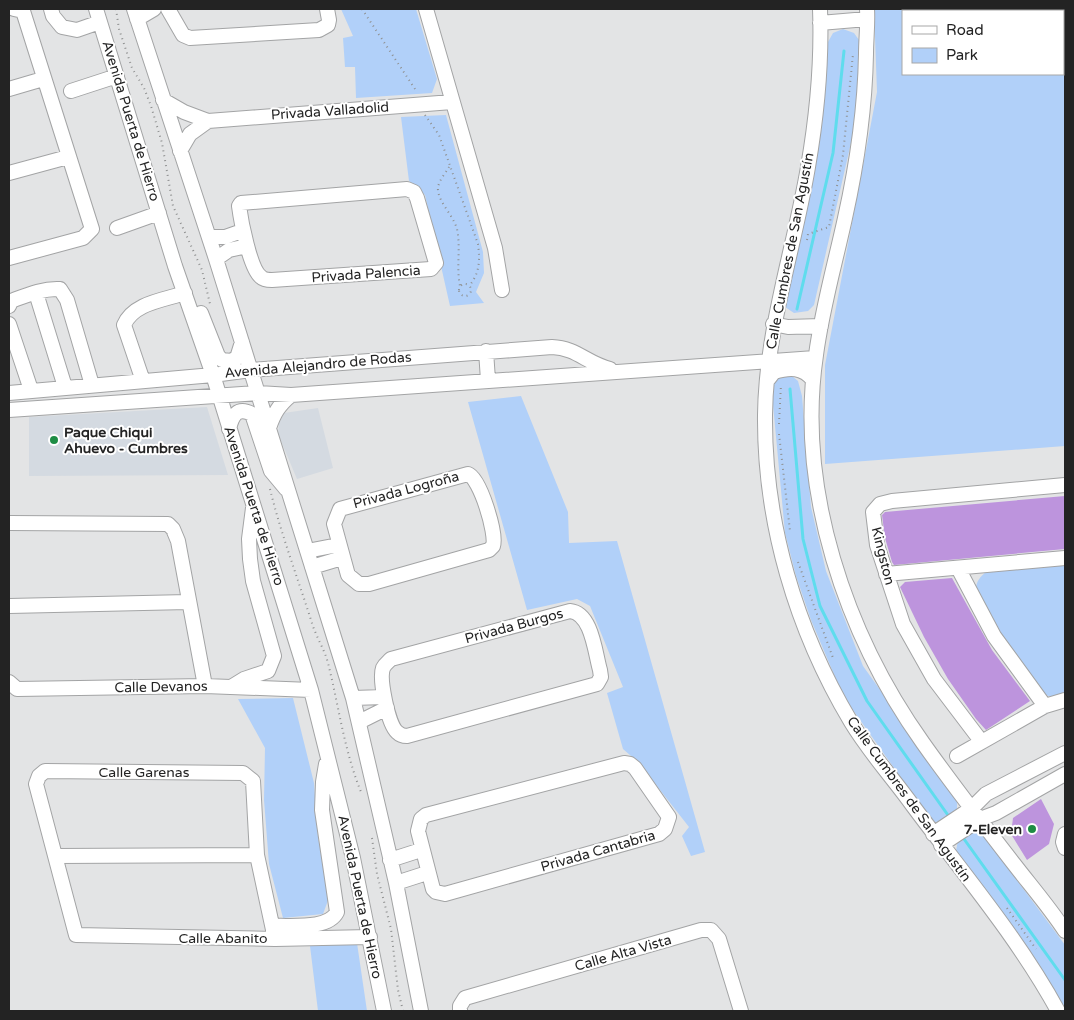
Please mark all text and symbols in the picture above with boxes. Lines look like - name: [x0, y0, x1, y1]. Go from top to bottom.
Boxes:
- legend: [902, 10, 1064, 75]
- text: Road: [946, 21, 984, 39]
- street label: Avenida Puerta de Hierro: [98, 39, 164, 203]
- text: Park: [946, 46, 978, 64]
- street label: Privada Valladolid: [270, 98, 390, 124]
- street label: Calle Cumbres de San Agustín: [763, 151, 817, 351]
- street label: Privada Palencia: [311, 262, 421, 286]
- street label: Avenida Alejandro de Rodas: [224, 348, 413, 382]
- place label: Paque Chiqui Ahuevo - Cumbres: [64, 424, 188, 457]
- street label: Avenida Puerta de Hierro: [220, 424, 288, 588]
- marker: Paque Chiqui Ahuevo - Cumbres: [48, 434, 60, 446]
- street label: Privada Logroña: [351, 468, 461, 512]
- street label: Kingston: [868, 525, 898, 587]
- street label: Privada Burgos: [463, 605, 565, 647]
- street label: Calle Devanos: [114, 678, 208, 696]
- street label: Calle Cumbres de San Agustín: [843, 713, 975, 885]
- street label: Calle Garenas: [99, 764, 190, 781]
- street label: Avenida Puerta de Hierro: [334, 814, 386, 980]
- place label: 7-Eleven: [964, 821, 1022, 838]
- marker: 7-Eleven: [1026, 823, 1038, 835]
- street label: Privada Cantabria: [539, 827, 657, 875]
- street label: Calle Abanito: [179, 930, 267, 947]
- street label: Calle Alta Vista: [573, 931, 673, 975]

